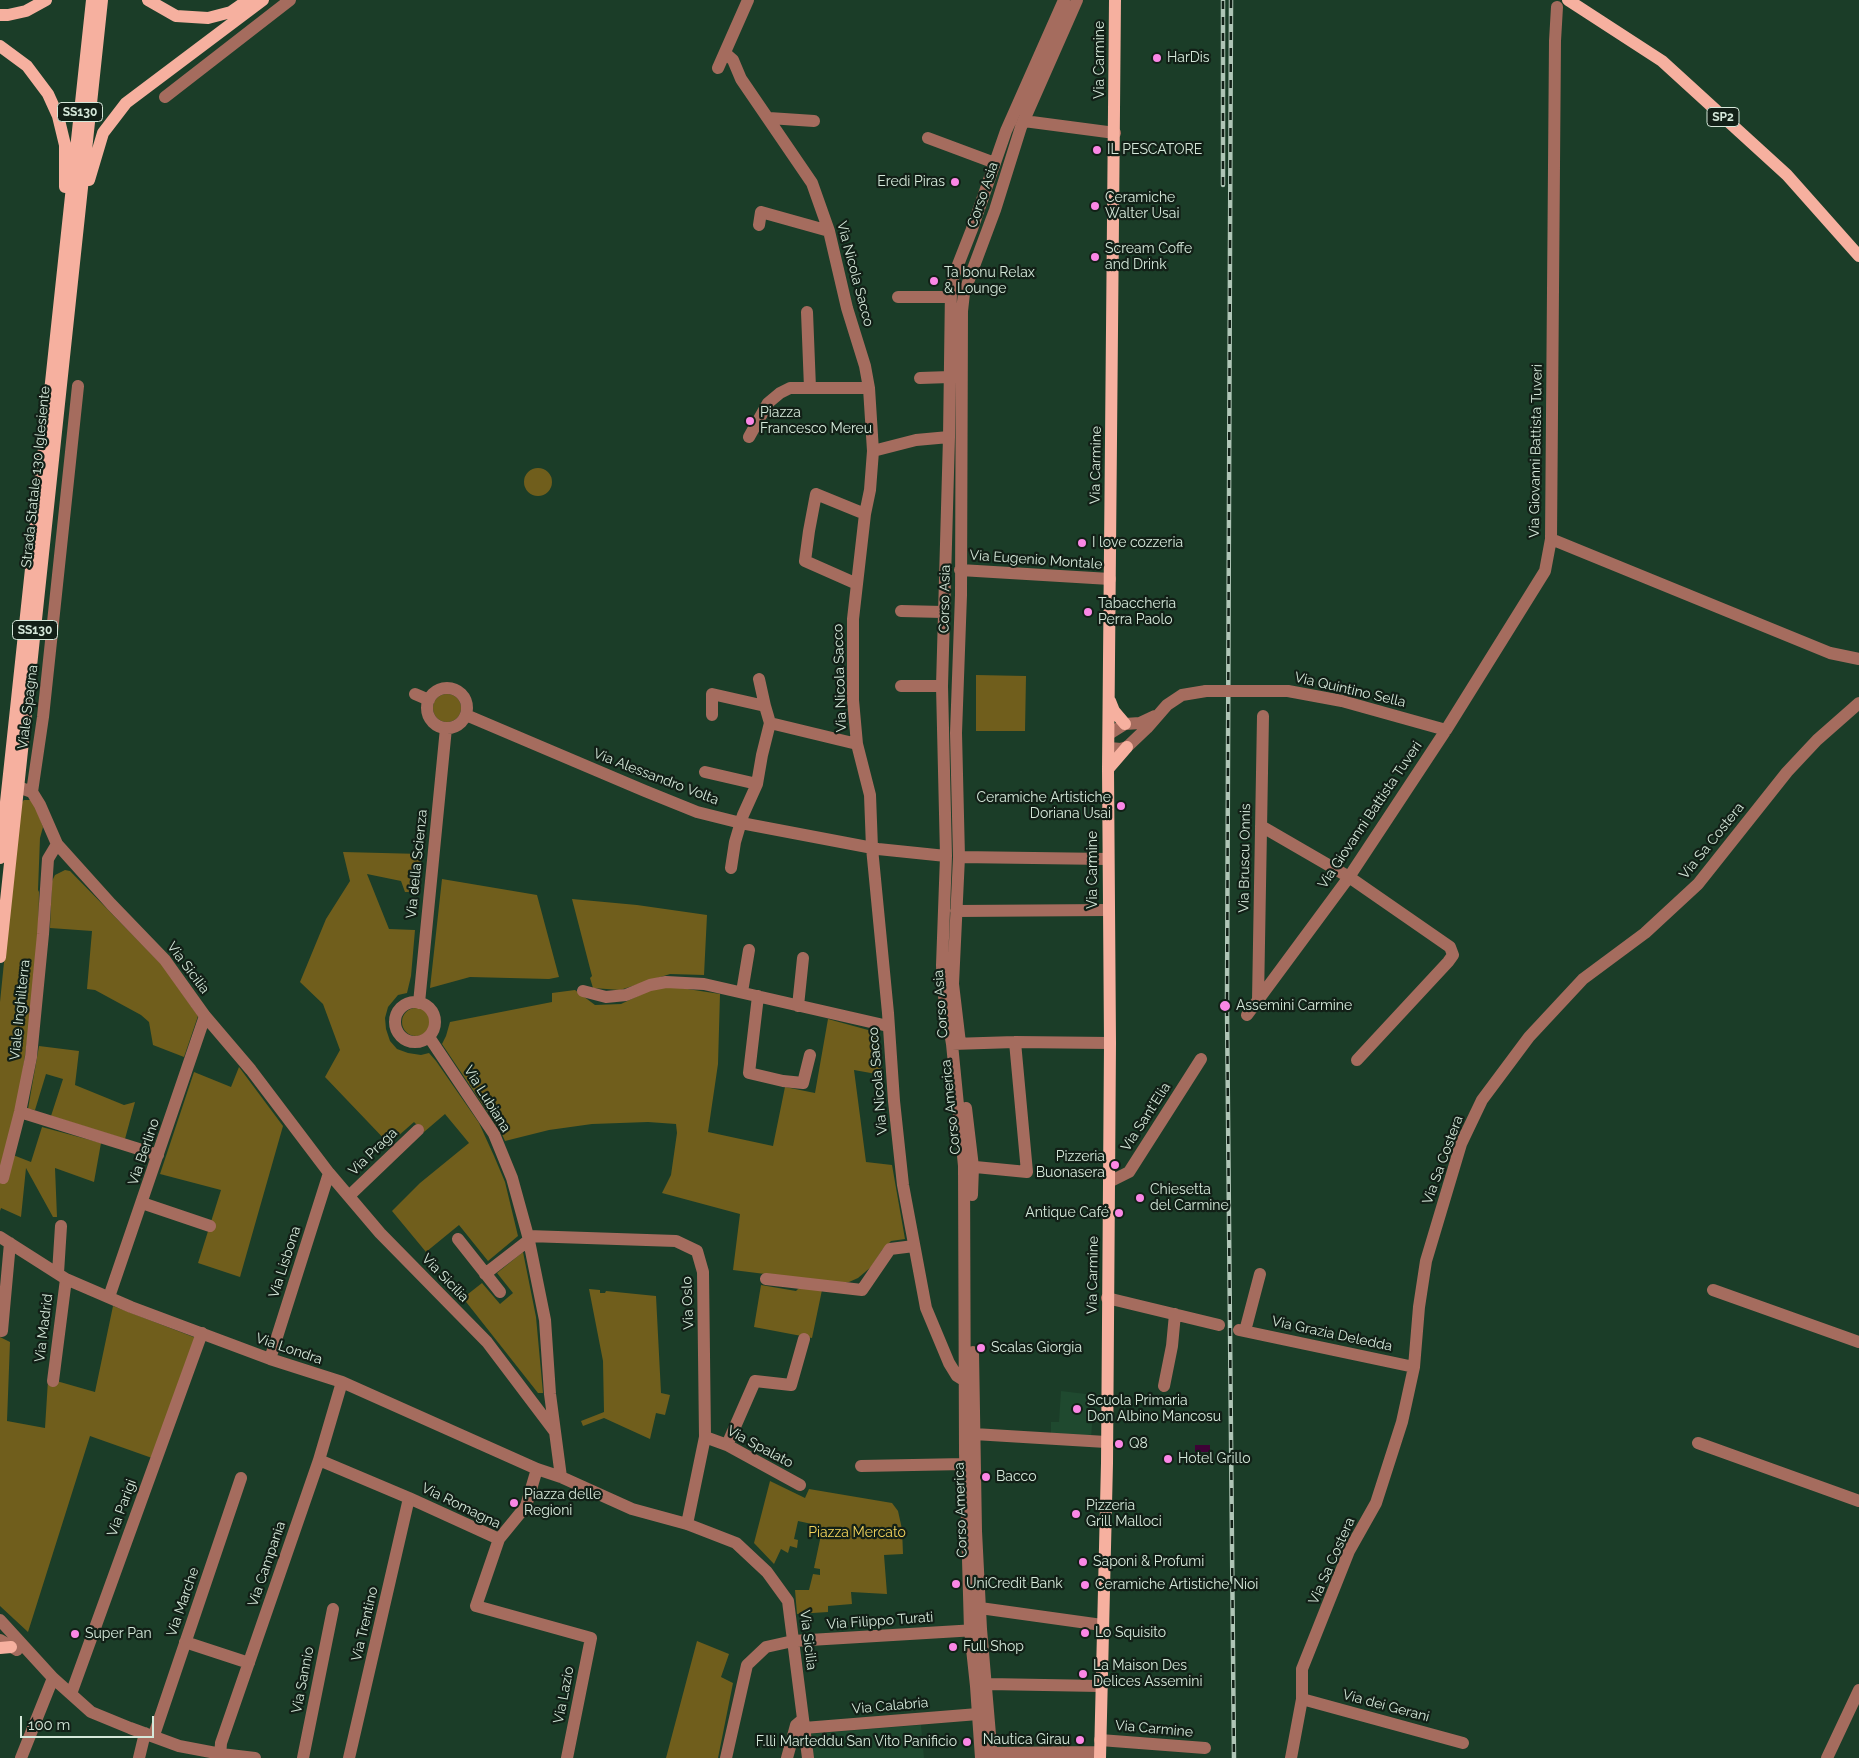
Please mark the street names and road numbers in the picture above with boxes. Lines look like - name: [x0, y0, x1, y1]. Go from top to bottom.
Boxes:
- street label: Via Carmine: [1092, 21, 1108, 99]
- road number: SS130: [58, 102, 102, 121]
- road number: SP2: [1707, 108, 1739, 126]
- street label: Corso Asia: [964, 160, 1002, 230]
- street label: Via Nicola Sacco: [833, 220, 877, 328]
- street label: Via Giovanni Battista Tuveri: [1526, 364, 1546, 538]
- street label: Strada Statale 130 Iglesiente: [18, 385, 54, 569]
- street label: Via Carmine: [1087, 426, 1105, 504]
- street label: Via Eugenio Montale: [969, 547, 1103, 573]
- street label: Corso Asia: [936, 565, 954, 633]
- road number: SS130: [12, 620, 58, 640]
- street label: Via Nicola Sacco: [830, 624, 850, 732]
- street label: Viale Spagna: [14, 664, 42, 750]
- street label: Via Quintino Sella: [1293, 669, 1407, 711]
- street label: Via Giovanni Battista Tuveri: [1314, 738, 1426, 892]
- street label: Via Alessandro Volta: [591, 745, 721, 809]
- street label: Via Sa Costera: [1676, 799, 1748, 883]
- street label: Via Bruscu Onnis: [1236, 803, 1254, 913]
- street label: Via della Scienza: [403, 809, 431, 919]
- street label: Via Carmine: [1085, 831, 1101, 909]
- street label: Via Sicilia: [163, 939, 213, 997]
- street label: Viale Inghilterra: [6, 959, 34, 1061]
- street label: Corso Asia: [930, 969, 952, 1039]
- street label: Via Nicola Sacco: [865, 1026, 891, 1136]
- street label: Corso America: [938, 1059, 964, 1155]
- street label: Via Lubiana: [460, 1063, 514, 1135]
- street label: Via Sant'Elia: [1118, 1080, 1174, 1154]
- street label: Via Sa Costera: [1419, 1113, 1467, 1207]
- street label: Via Berlino: [125, 1116, 163, 1188]
- street label: Via Praga: [345, 1125, 401, 1179]
- street label: Via Lisbona: [266, 1224, 304, 1300]
- street label: Via Carmine: [1084, 1236, 1102, 1314]
- street label: Via Sicilia: [418, 1250, 472, 1306]
- street label: Via Oslo: [679, 1276, 697, 1330]
- street label: Via Madrid: [31, 1293, 57, 1363]
- street label: Via Grazia Deledda: [1270, 1313, 1394, 1355]
- street label: Via Londra: [253, 1330, 325, 1368]
- street label: Via Spalato: [724, 1422, 796, 1472]
- street label: Corso America: [951, 1462, 971, 1558]
- street label: Via Parigi: [104, 1477, 140, 1539]
- street label: Via Romagna: [419, 1480, 503, 1532]
- street label: Via Sa Costera: [1305, 1515, 1359, 1607]
- street label: Via Campania: [245, 1519, 289, 1609]
- street label: Via Marche: [163, 1565, 203, 1639]
- street label: Via Trentino: [348, 1585, 382, 1663]
- street label: Via Sicilia: [796, 1609, 820, 1671]
- street label: Via Filippo Turati: [826, 1609, 934, 1633]
- street label: Via Sannio: [288, 1645, 318, 1715]
- street label: Via Lazio: [550, 1665, 578, 1725]
- street label: Via dei Gerani: [1341, 1686, 1431, 1726]
- street label: Via Calabria: [851, 1694, 929, 1718]
- street label: Via Carmine: [1114, 1717, 1194, 1741]

